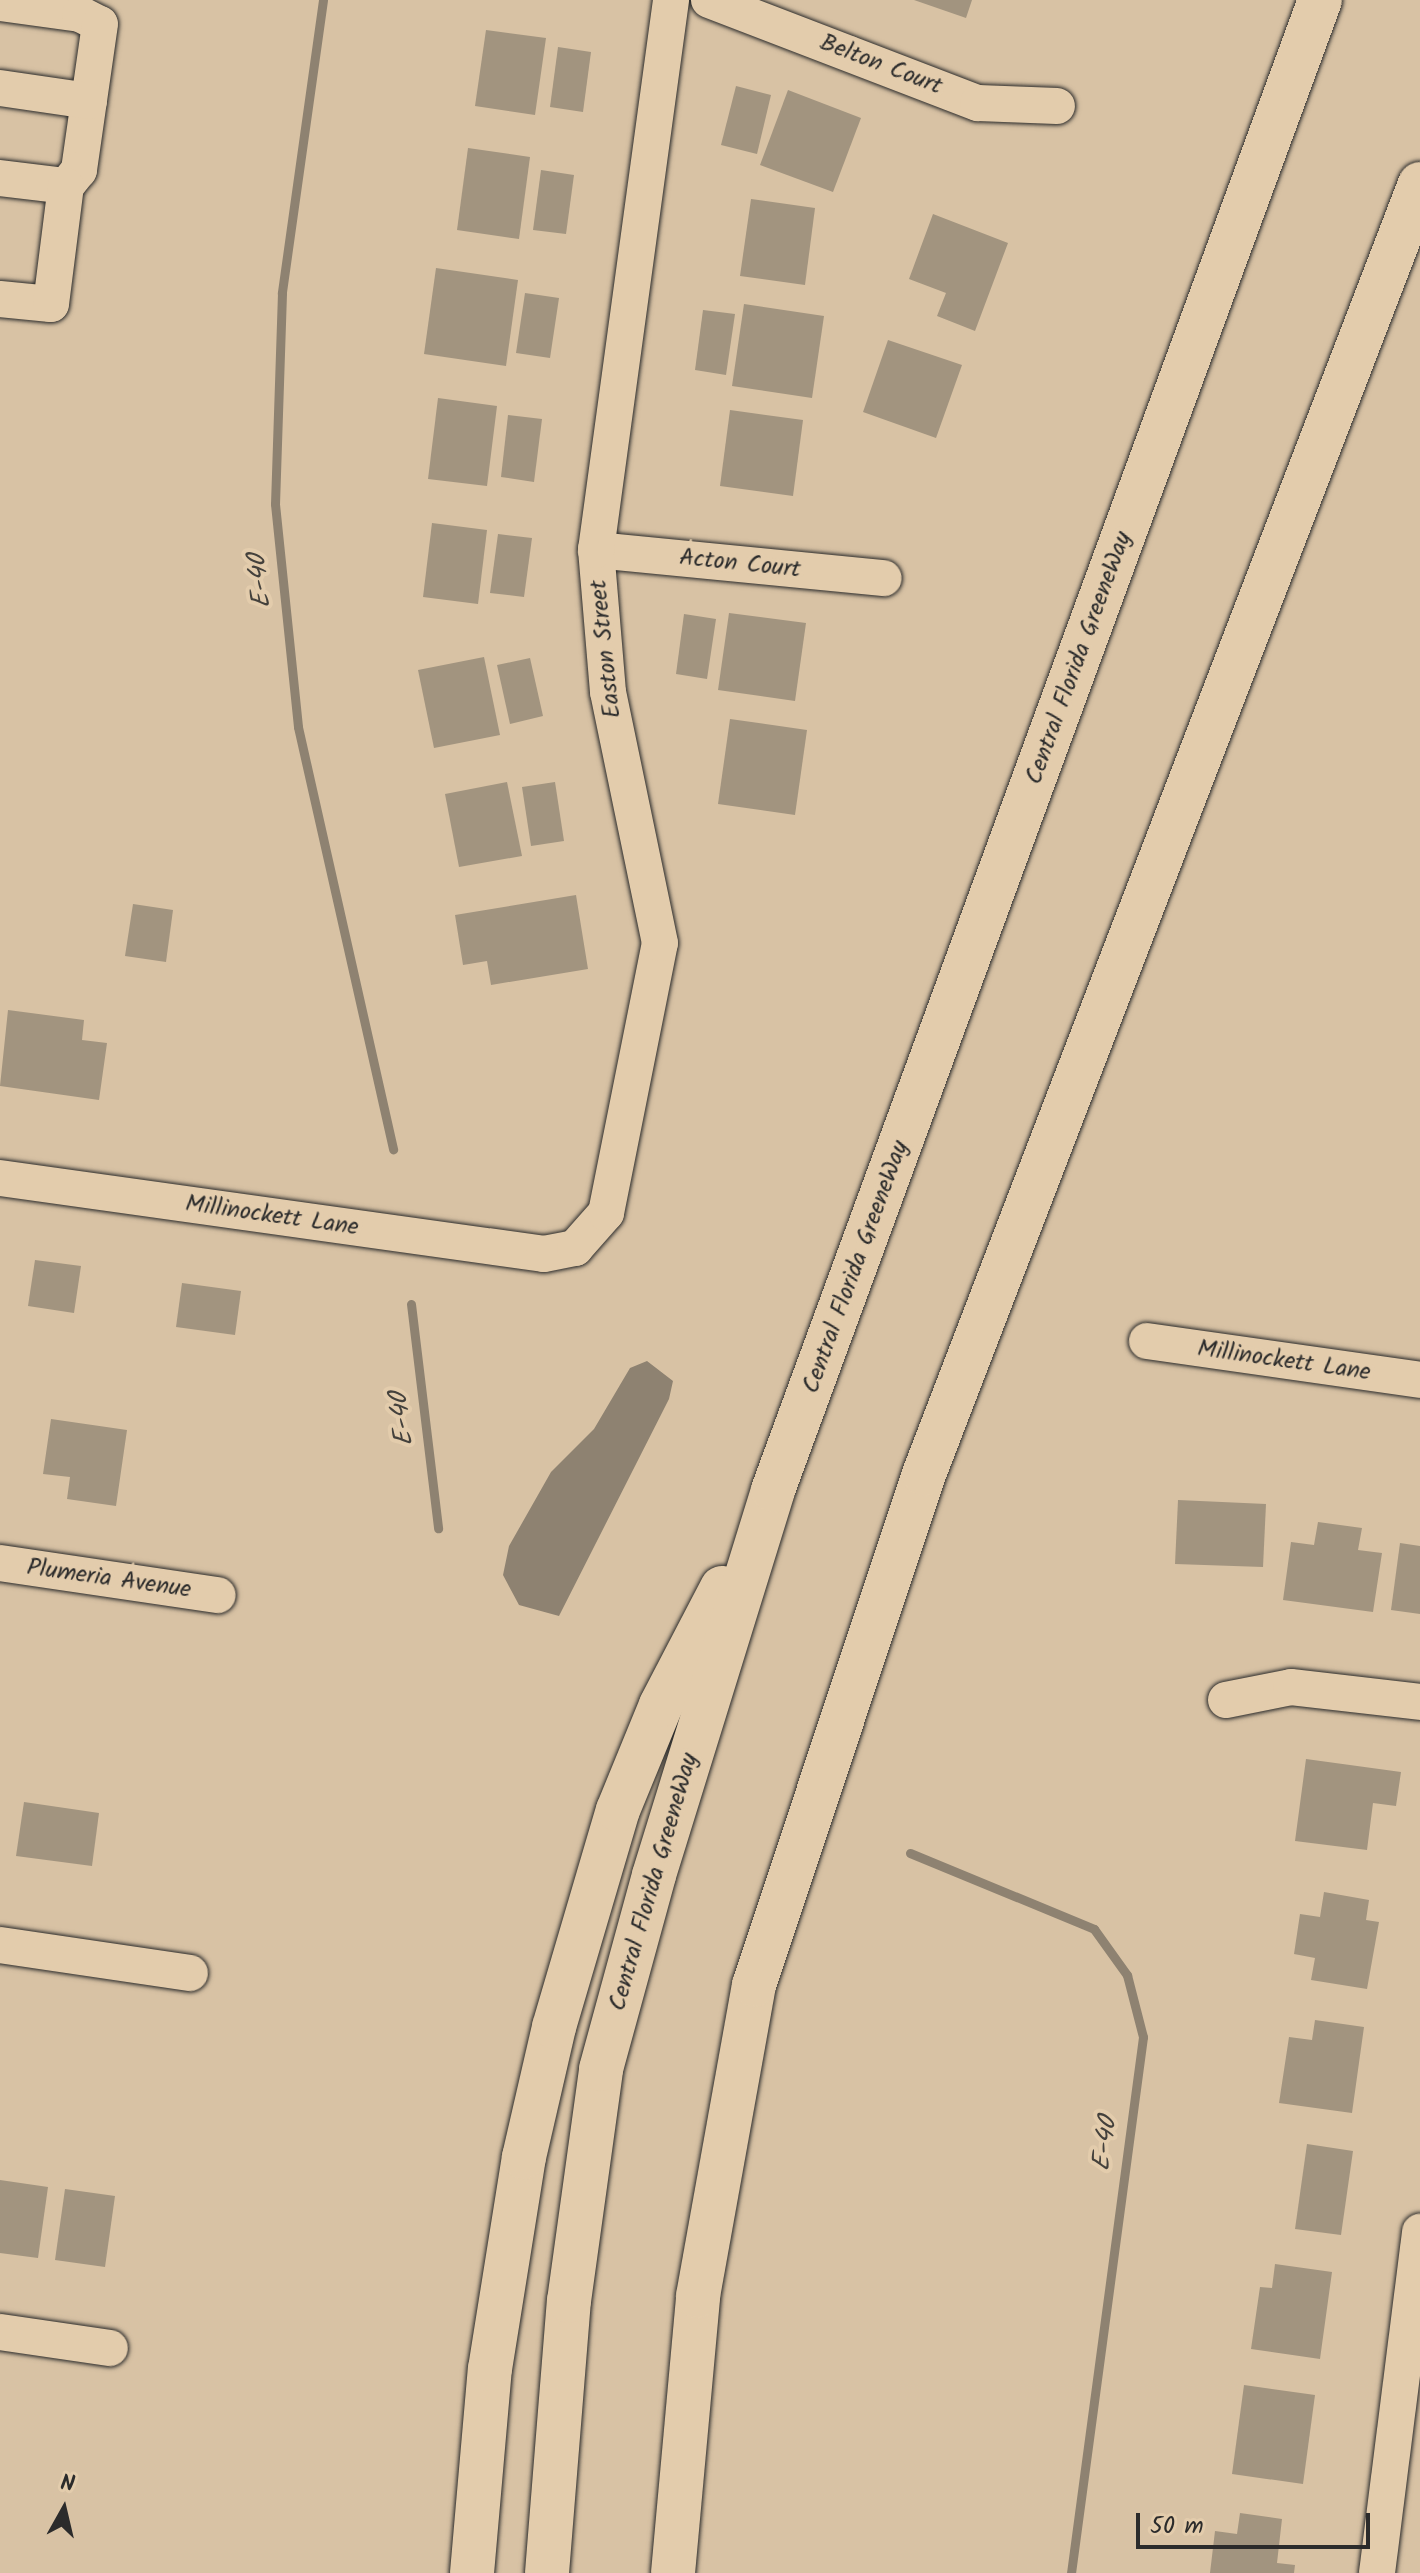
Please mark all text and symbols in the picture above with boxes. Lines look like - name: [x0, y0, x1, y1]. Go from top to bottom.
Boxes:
- street label: Belton Court: [816, 29, 946, 101]
- street label: Central Florida GreeneWay: [1020, 528, 1138, 788]
- street label: Acton Court: [678, 543, 802, 585]
- water label: E-40: [243, 552, 279, 610]
- street label: Easton Street: [584, 578, 628, 720]
- street label: Central Florida GreeneWay: [797, 1137, 915, 1397]
- street label: Millinockett Lane: [184, 1190, 360, 1242]
- street label: Millinockett Lane: [1196, 1335, 1372, 1387]
- water label: E-40: [384, 1390, 422, 1448]
- street label: Plumeria Avenue: [25, 1553, 193, 1605]
- street label: Central Florida GreeneWay: [603, 1750, 705, 2014]
- water label: E-40: [1087, 2115, 1125, 2173]
- text: N: [58, 2466, 77, 2503]
- north arrow: [24, 2469, 104, 2549]
- scale bar: [1140, 2497, 1374, 2547]
- text: 50 m: [1150, 2507, 1204, 2546]

